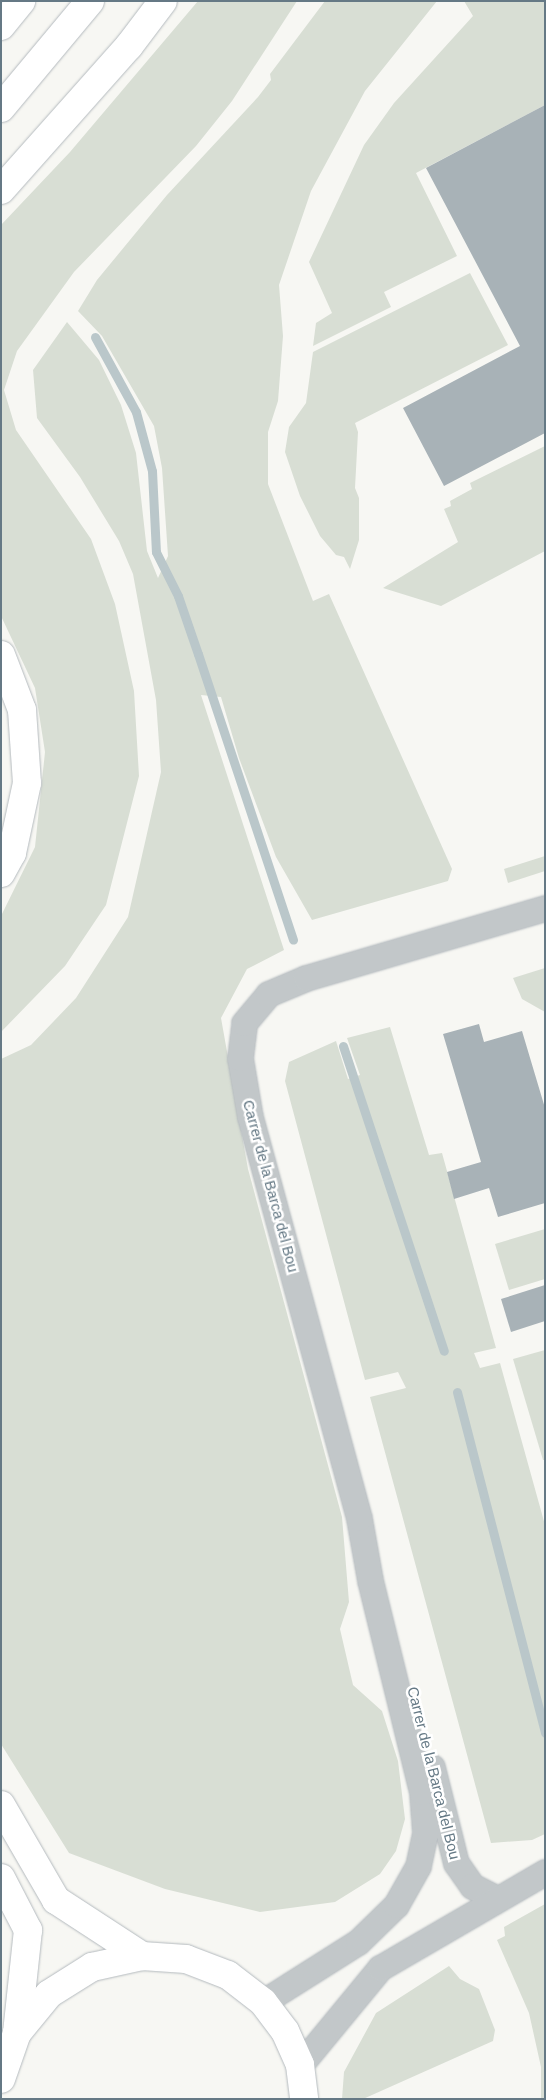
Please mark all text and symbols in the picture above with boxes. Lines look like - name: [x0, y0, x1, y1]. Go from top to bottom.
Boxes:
- street label: Carrer de la Barca del Bou: [239, 1098, 303, 1274]
- street label: Carrer de la Barca del Bou: [404, 1685, 464, 1861]

